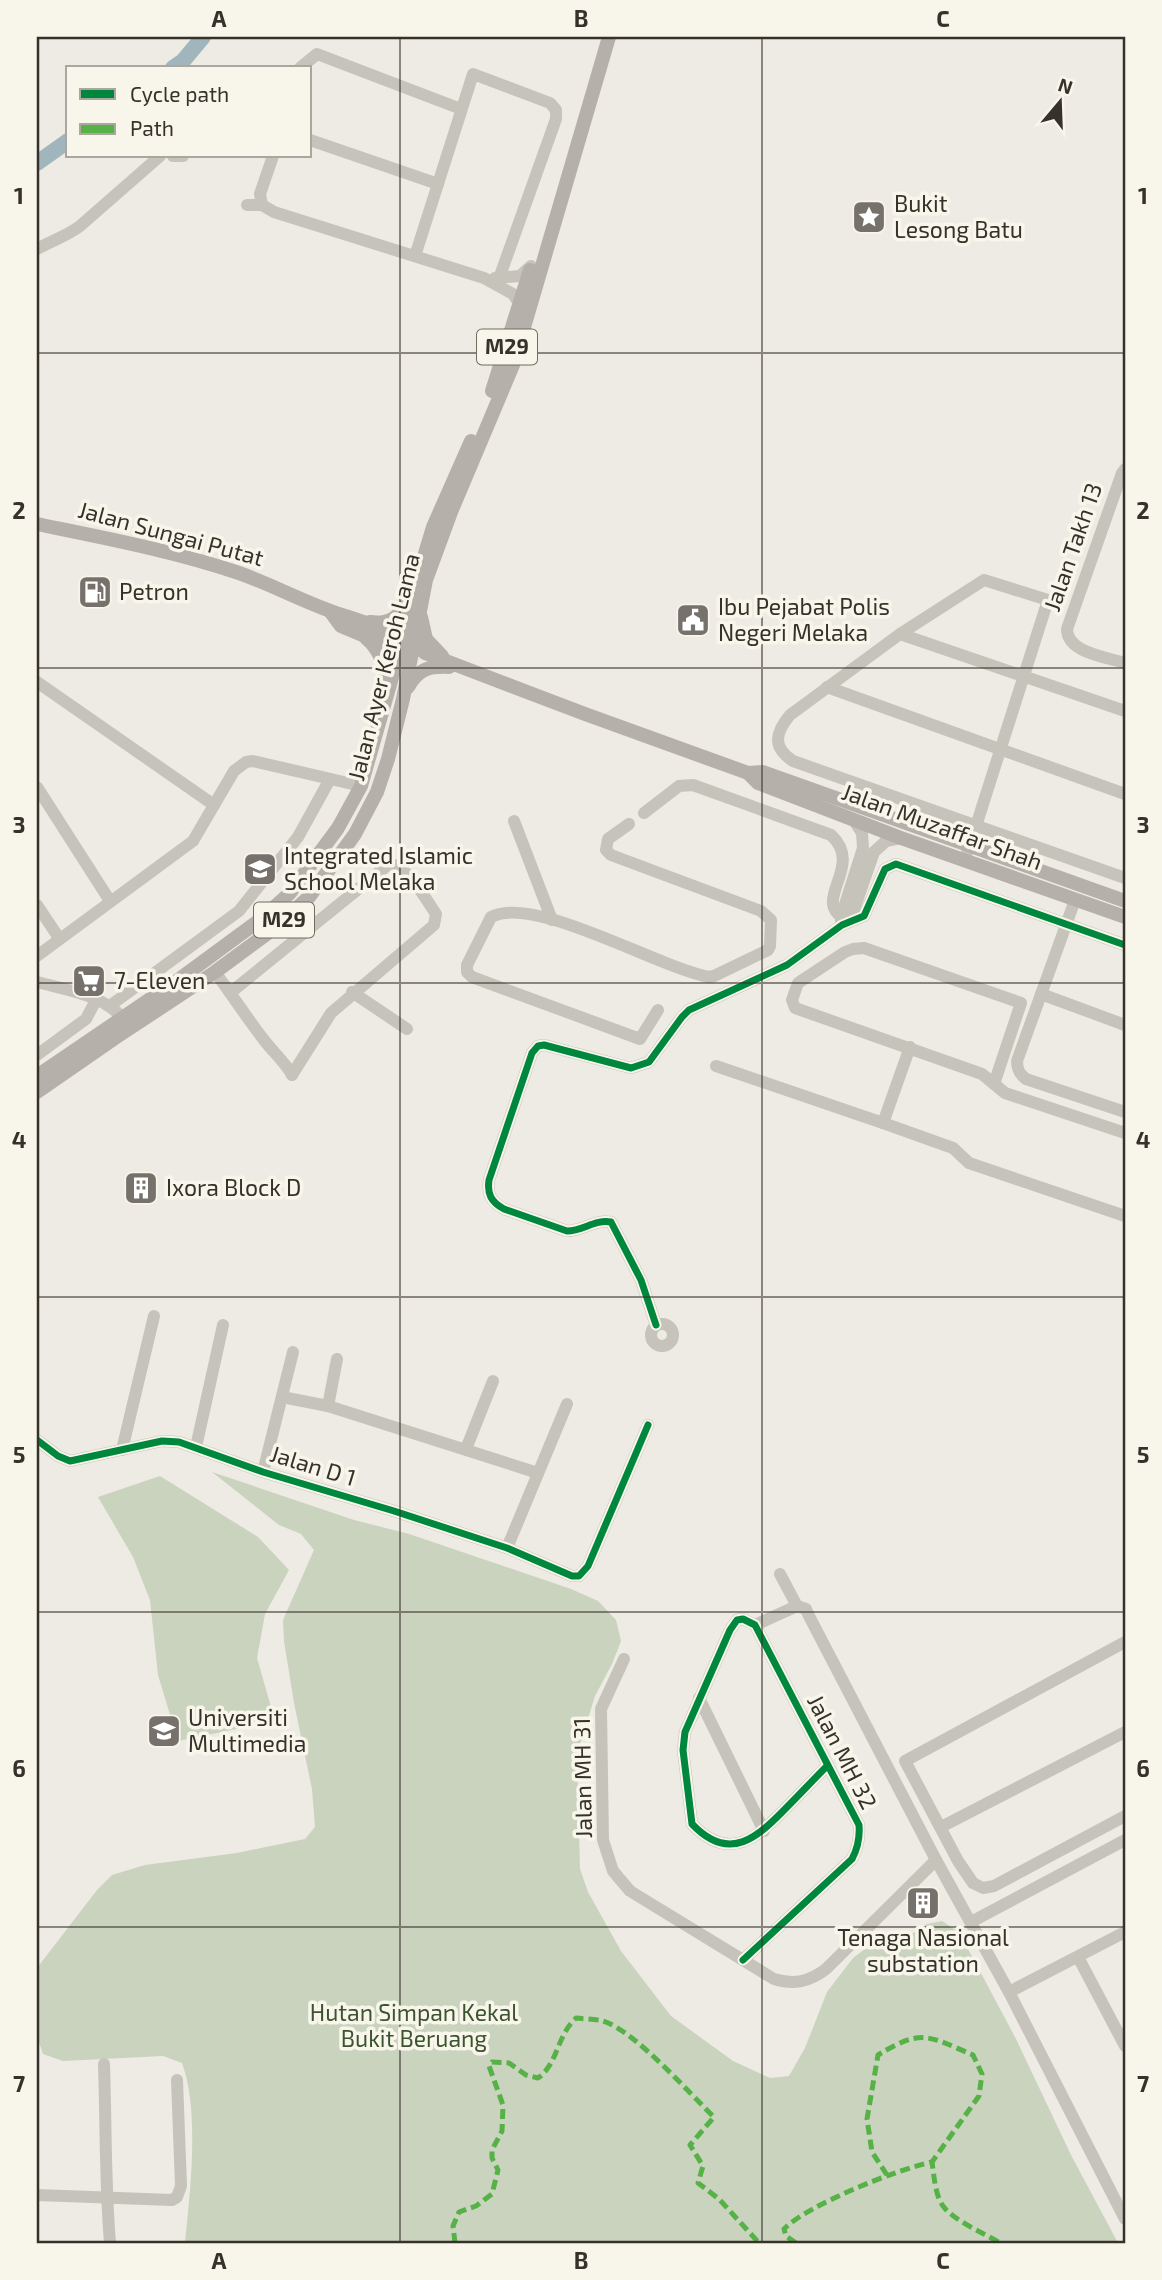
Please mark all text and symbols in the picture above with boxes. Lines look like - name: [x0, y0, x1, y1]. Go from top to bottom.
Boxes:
- text: A: [211, 4, 227, 32]
- text: B: [574, 4, 588, 32]
- text: C: [936, 4, 950, 32]
- legend: [66, 66, 312, 158]
- north arrow: [1026, 66, 1096, 136]
- text: N: [1055, 72, 1076, 99]
- text: Cycle path: [130, 81, 229, 106]
- text: Path: [130, 115, 174, 140]
- text: 1: [14, 181, 24, 209]
- text: 1: [1138, 181, 1148, 209]
- place label: Bukit Lesong Batu: [894, 189, 1023, 243]
- place icon: Bukit Lesong Batu: [850, 198, 888, 236]
- road number: M29: [477, 330, 537, 364]
- street label: Jalan Takh 13: [1037, 479, 1107, 615]
- street label: Jalan Sungai Putat: [75, 495, 267, 571]
- text: 2: [12, 496, 26, 524]
- text: 2: [1136, 496, 1150, 524]
- street label: Jalan Ayer Keroh Lama: [341, 550, 425, 783]
- fuel station icon: Petron: [76, 573, 114, 611]
- place label: Petron: [119, 577, 189, 605]
- place label: Ibu Pejabat Polis Negeri Melaka: [718, 592, 890, 646]
- public building icon: Ibu Pejabat Polis Negeri Melaka: [674, 601, 712, 639]
- street label: Jalan Muzaffar Shah: [838, 777, 1046, 875]
- text: 3: [12, 810, 26, 838]
- text: 3: [1136, 810, 1150, 838]
- place label: Integrated Islamic School Melaka: [284, 841, 473, 895]
- school or university icon: Integrated Islamic School Melaka: [241, 850, 279, 888]
- road number: M29: [254, 902, 314, 937]
- supermarket icon: 7-Eleven: [70, 962, 108, 1000]
- place label: 7-Eleven: [114, 966, 205, 994]
- text: 4: [12, 1125, 26, 1153]
- text: 4: [1136, 1125, 1150, 1153]
- building icon: Ixora Block D: [122, 1169, 160, 1207]
- place label: Ixora Block D: [166, 1173, 301, 1201]
- street label: Jalan D 1: [267, 1439, 359, 1491]
- text: 5: [13, 1440, 25, 1468]
- text: 5: [1137, 1440, 1149, 1468]
- street label: Jalan MH 32: [802, 1690, 884, 1813]
- place label: Universiti Multimedia: [188, 1703, 306, 1757]
- school or university icon: Universiti Multimedia: [145, 1712, 183, 1750]
- street label: Jalan MH 31: [567, 1717, 597, 1839]
- text: 6: [12, 1754, 26, 1782]
- text: 6: [1136, 1754, 1150, 1782]
- building icon: Tenaga Nasional substation: [904, 1884, 942, 1922]
- place label: Tenaga Nasional substation: [837, 1923, 1009, 1977]
- park label: Hutan Simpan Kekal Bukit Beruang: [310, 1998, 518, 2052]
- text: 7: [13, 2069, 25, 2097]
- text: 7: [1137, 2069, 1149, 2097]
- text: A: [211, 2246, 227, 2274]
- text: B: [574, 2246, 588, 2274]
- text: C: [936, 2246, 950, 2274]

